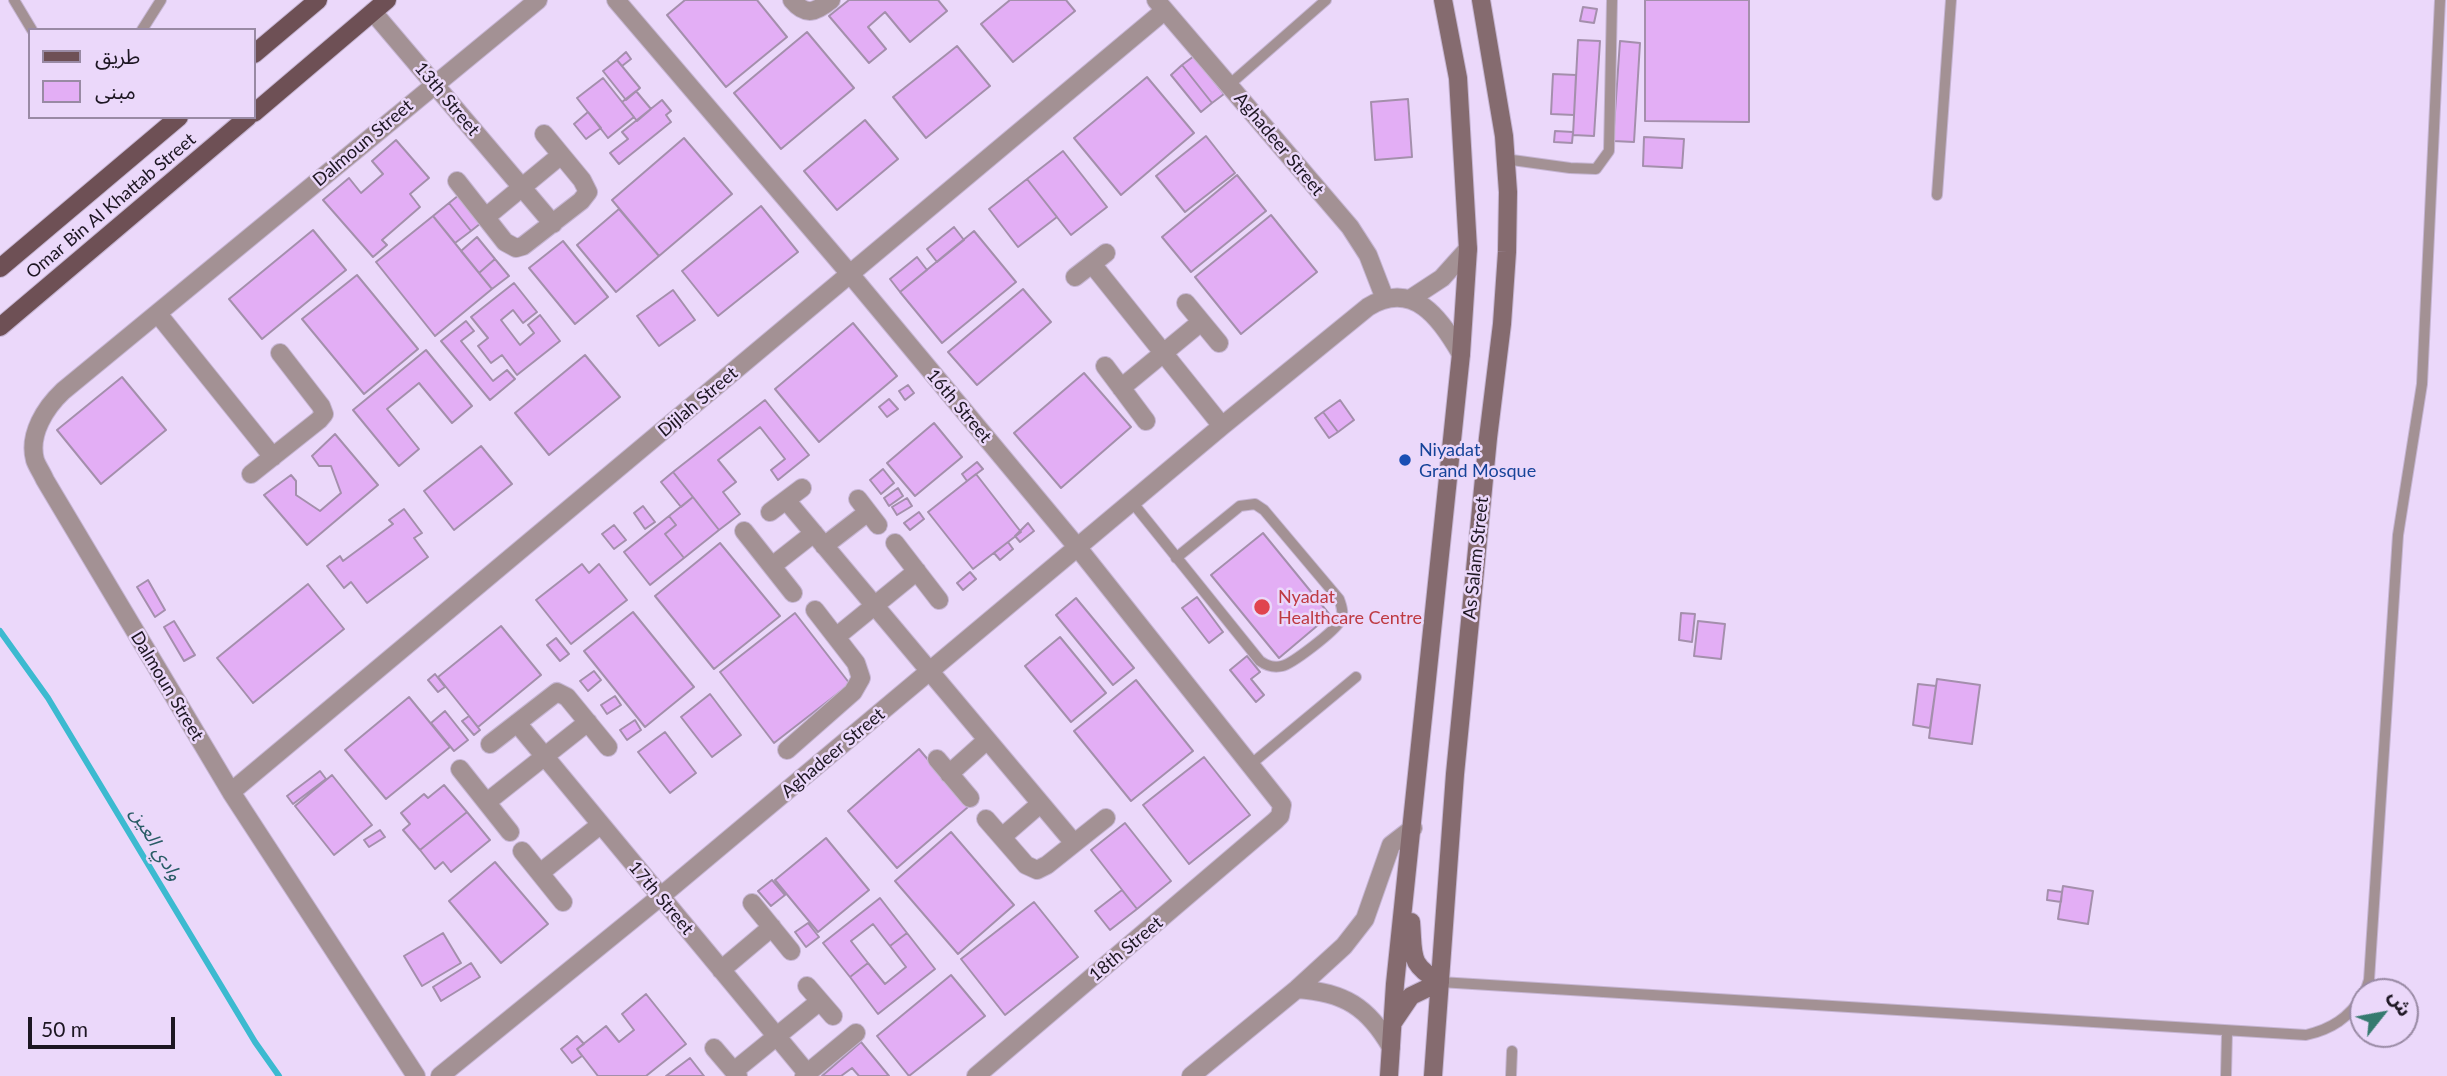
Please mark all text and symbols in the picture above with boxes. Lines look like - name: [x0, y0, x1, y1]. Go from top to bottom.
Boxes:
- legend: [28, 28, 256, 119]
- text: طريق: [95, 43, 140, 68]
- street label: 13th Street: [410, 58, 484, 140]
- text: مبنى: [95, 78, 136, 103]
- street label: Aghadeer Street: [1230, 88, 1328, 200]
- street label: Dalmoun Street: [309, 95, 417, 191]
- street label: Omar Bin Al Khattab Street: [22, 129, 200, 283]
- street label: Dijlah Street: [654, 362, 742, 442]
- street label: 16th Street: [922, 365, 996, 447]
- place label: Niyadat Grand Mosque: [1419, 439, 1536, 482]
- marker: Niyadat Grand Mosque: [1397, 452, 1413, 468]
- street label: As Salam Street: [1459, 496, 1493, 620]
- place label: Nyadat Healthcare Centre: [1278, 586, 1422, 628]
- marker: Nyadat Healthcare Centre: [1252, 597, 1272, 617]
- street label: Dalmoun Street: [126, 627, 208, 745]
- street label: Aghadeer Street: [777, 704, 889, 802]
- water label: وادي العين: [125, 803, 187, 885]
- street label: 17th Street: [624, 857, 698, 939]
- street label: 18th Street: [1085, 912, 1167, 986]
- north arrow: [2349, 978, 2419, 1048]
- text: ش: [2384, 986, 2417, 1020]
- scale bar: [32, 1002, 178, 1046]
- text: 50 m: [41, 1016, 88, 1041]

